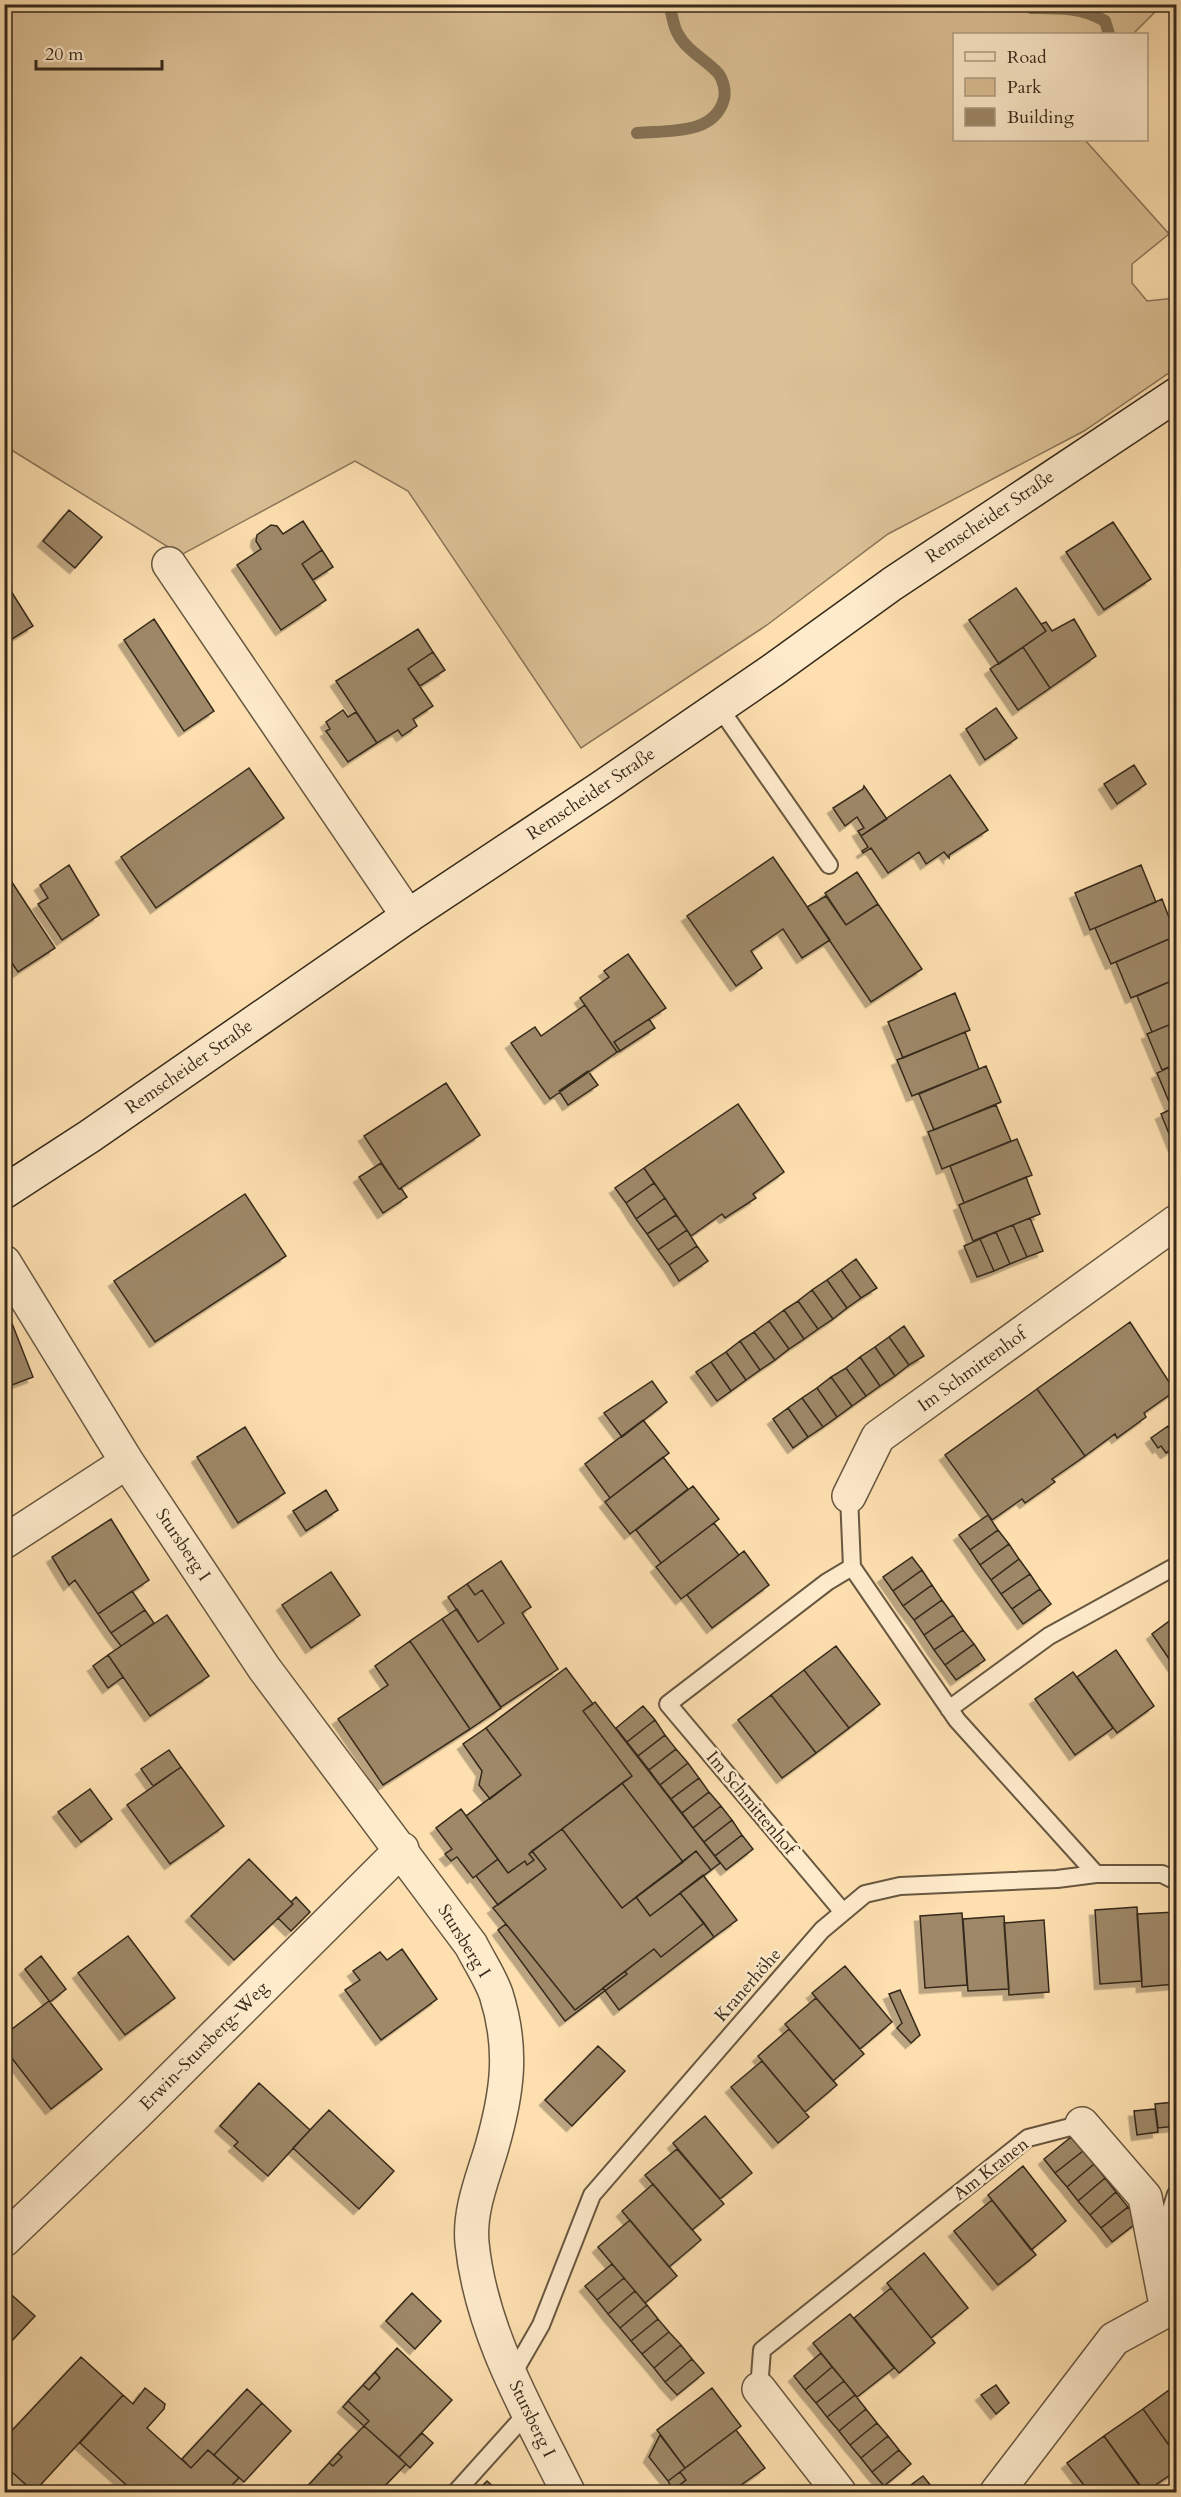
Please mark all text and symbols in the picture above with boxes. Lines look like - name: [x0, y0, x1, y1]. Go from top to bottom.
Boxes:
- scale bar: [36, 33, 162, 71]
- legend: [953, 33, 1148, 141]
- text: 20 m: [45, 42, 84, 67]
- text: Road: [1007, 45, 1047, 70]
- text: Park: [1007, 75, 1042, 100]
- text: Building: [1007, 105, 1075, 130]
- street label: Remscheider Straße: [921, 465, 1059, 569]
- street label: Remscheider Straße: [522, 742, 660, 846]
- street label: Remscheider Straße: [120, 1014, 258, 1120]
- street label: Im Schmittenhof: [913, 1320, 1034, 1418]
- street label: Stursberg I: [150, 1504, 216, 1586]
- street label: Im Schmittenhof: [700, 1746, 804, 1863]
- street label: Stursberg I: [432, 1899, 496, 1983]
- street label: Kranerhöhe: [709, 1943, 787, 2027]
- street label: Erwin-Stursberg-Weg: [134, 1975, 275, 2116]
- street label: Am Kranen: [948, 2131, 1034, 2206]
- street label: Stursberg I: [503, 2376, 561, 2462]

